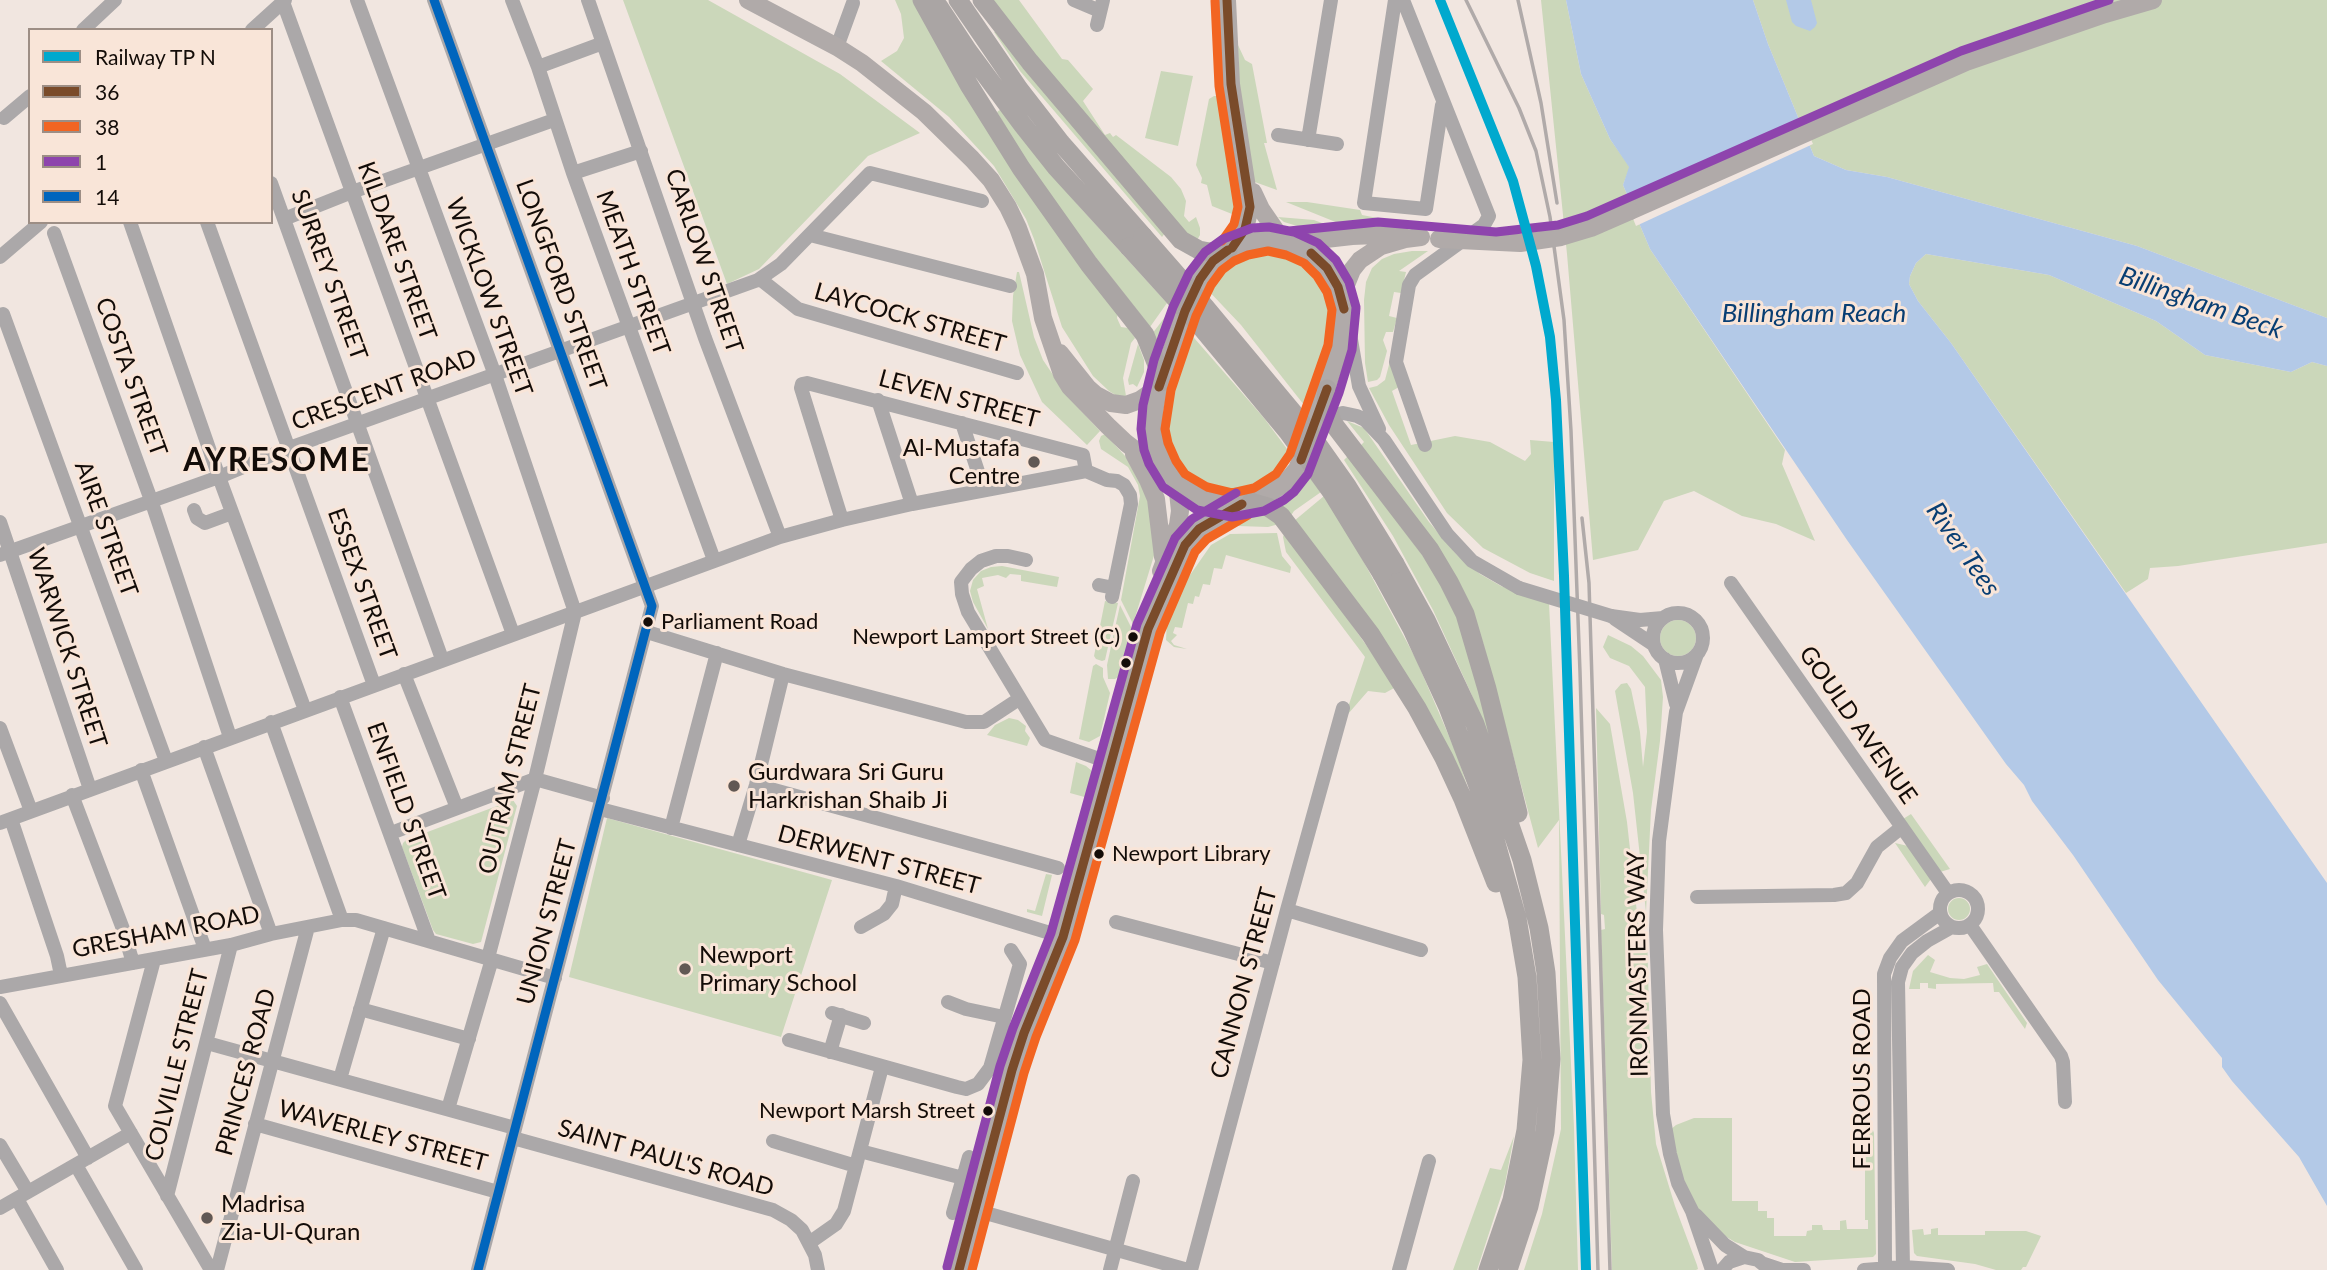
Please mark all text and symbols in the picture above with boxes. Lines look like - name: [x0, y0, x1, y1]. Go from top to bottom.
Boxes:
- legend: [28, 28, 273, 224]
- text: Railway TP N: [95, 44, 216, 69]
- text: 36: [95, 79, 119, 104]
- text: 38: [95, 114, 119, 139]
- text: 1: [95, 149, 107, 174]
- street label: KILDARE STREET: [351, 158, 443, 344]
- street label: CARLOW STREET: [659, 165, 749, 357]
- street label: LONGFORD STREET: [509, 175, 613, 395]
- text: 14: [95, 184, 119, 209]
- street label: SURREY STREET: [285, 186, 373, 364]
- street label: MEATH STREET: [590, 187, 676, 359]
- street label: WICKLOW STREET: [440, 194, 538, 400]
- water label: Billingham Beck: [2115, 260, 2287, 346]
- street label: LAYCOCK STREET: [811, 277, 1009, 359]
- street label: COSTA STREET: [89, 294, 173, 460]
- water label: Billingham Reach: [1722, 298, 1906, 330]
- street label: CRESCENT ROAD: [288, 343, 480, 437]
- street label: LEVEN STREET: [876, 364, 1042, 434]
- place label: Al-Mustafa Centre: [903, 434, 1020, 490]
- district label: AYRESOME: [184, 442, 370, 480]
- marker: Al-Mustafa Centre: [1026, 454, 1042, 470]
- street label: AIRE STREET: [68, 457, 144, 601]
- water label: River Tees: [1919, 496, 2007, 602]
- street label: ESSEX STREET: [321, 504, 403, 664]
- street label: WARWICK STREET: [21, 544, 113, 752]
- place label: Parliament Road: [661, 609, 818, 635]
- marker: Parliament Road: [641, 615, 655, 629]
- place label: Newport Lamport Street (C): [852, 624, 1120, 650]
- marker: Newport Lamport Street (C): [1126, 630, 1140, 644]
- street label: GOULD AVENUE: [1793, 641, 1923, 809]
- unlabelled marker: [1119, 656, 1133, 670]
- street label: OUTRAM STREET: [472, 681, 548, 877]
- street label: ENFIELD STREET: [360, 718, 452, 904]
- place label: Gurdwara Sri Guru Harkrishan Shaib Ji: [748, 758, 948, 814]
- marker: Gurdwara Sri Guru Harkrishan Shaib Ji: [726, 778, 742, 794]
- street label: DERWENT STREET: [775, 819, 983, 901]
- street label: UNION STREET: [511, 836, 583, 1008]
- place label: Newport Library: [1112, 841, 1271, 867]
- marker: Newport Library: [1092, 847, 1106, 861]
- street label: IRONMASTERS WAY: [1622, 851, 1654, 1077]
- street label: CANNON STREET: [1205, 884, 1283, 1082]
- street label: GRESHAM ROAD: [70, 900, 262, 964]
- place label: Newport Primary School: [699, 941, 857, 997]
- marker: Newport Primary School: [677, 961, 693, 977]
- street label: COLVILLE STREET: [139, 966, 215, 1164]
- street label: PRINCES ROAD: [210, 985, 282, 1159]
- street label: FERROUS ROAD: [1848, 988, 1876, 1170]
- street label: WAVERLEY STREET: [275, 1094, 491, 1178]
- place label: Newport Marsh Street: [759, 1098, 975, 1124]
- marker: Newport Marsh Street: [981, 1104, 995, 1118]
- street label: SAINT PAUL'S ROAD: [555, 1113, 777, 1203]
- place label: Madrisa Zia-Ul-Quran: [221, 1190, 360, 1246]
- marker: Madrisa Zia-Ul-Quran: [199, 1210, 215, 1226]

